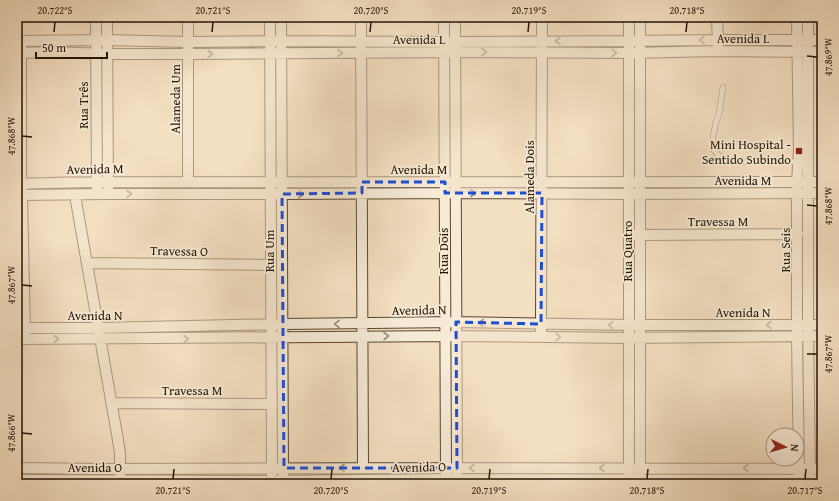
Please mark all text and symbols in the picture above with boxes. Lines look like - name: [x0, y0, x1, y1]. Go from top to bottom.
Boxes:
- text: 20.722°S: [38, 3, 73, 18]
- text: 20.721°S: [196, 3, 231, 18]
- text: 20.720°S: [354, 3, 389, 18]
- text: 20.719°S: [512, 3, 547, 18]
- text: 20.718°S: [670, 3, 705, 18]
- street label: Avenida L: [717, 29, 770, 48]
- street label: Avenida L: [393, 30, 446, 49]
- scale bar: [36, 34, 107, 60]
- one-way arrow: [699, 36, 705, 44]
- one-way arrow: [555, 37, 561, 45]
- text: 47.869°W: [821, 37, 836, 76]
- text: 50 m: [42, 39, 66, 56]
- one-way arrow: [481, 48, 487, 56]
- one-way arrow: [611, 48, 617, 57]
- one-way arrow: [337, 49, 343, 57]
- one-way arrow: [207, 50, 213, 58]
- street label: Alameda Um: [166, 64, 185, 134]
- street label: Rua Três: [74, 81, 93, 129]
- text: 47.868°W: [4, 116, 19, 155]
- place label: Mini Hospital - Sentido Subindo: [702, 135, 792, 169]
- street label: Alameda Dois: [520, 140, 539, 214]
- marker: Mini Hospital - Sentido Subindo: [794, 146, 804, 156]
- street label: Avenida M: [66, 159, 124, 179]
- street label: Avenida M: [390, 160, 448, 179]
- street label: Avenida M: [714, 171, 772, 190]
- text: 47.868°W: [821, 186, 836, 225]
- one-way arrow: [470, 189, 476, 197]
- one-way arrow: [126, 190, 132, 198]
- one-way arrow: [298, 190, 304, 198]
- street label: Travessa M: [688, 212, 749, 231]
- street label: Rua Quatro: [618, 220, 637, 281]
- street label: Rua Dois: [434, 228, 453, 274]
- street label: Rua Seis: [776, 228, 795, 272]
- street label: Rua Um: [260, 229, 279, 272]
- street label: Travessa O: [150, 241, 208, 261]
- text: 47.867°W: [4, 265, 19, 304]
- street label: Avenida N: [391, 300, 447, 320]
- street label: Avenida N: [716, 303, 771, 322]
- street label: Avenida N: [68, 306, 123, 325]
- one-way arrow: [478, 319, 484, 327]
- one-way arrow: [334, 320, 340, 328]
- one-way arrow: [608, 321, 614, 329]
- one-way arrow: [766, 321, 772, 329]
- one-way arrow: [383, 332, 389, 341]
- one-way arrow: [555, 332, 561, 341]
- one-way arrow: [183, 334, 189, 343]
- text: 47.867°W: [821, 334, 836, 373]
- one-way arrow: [53, 335, 59, 343]
- street label: Travessa M: [162, 381, 223, 400]
- text: 47.866°W: [4, 413, 19, 452]
- north arrow: [765, 427, 805, 467]
- text: N: [787, 444, 803, 453]
- street label: Avenida O: [392, 457, 446, 477]
- street label: Avenida O: [68, 458, 122, 477]
- one-way arrow: [339, 464, 345, 472]
- one-way arrow: [469, 464, 475, 472]
- one-way arrow: [599, 464, 605, 472]
- one-way arrow: [743, 464, 749, 472]
- text: 20.721°S: [156, 483, 191, 498]
- text: 20.720°S: [314, 483, 349, 498]
- text: 20.719°S: [472, 483, 507, 498]
- text: 20.718°S: [630, 483, 665, 498]
- text: 20.717°S: [788, 483, 823, 498]

